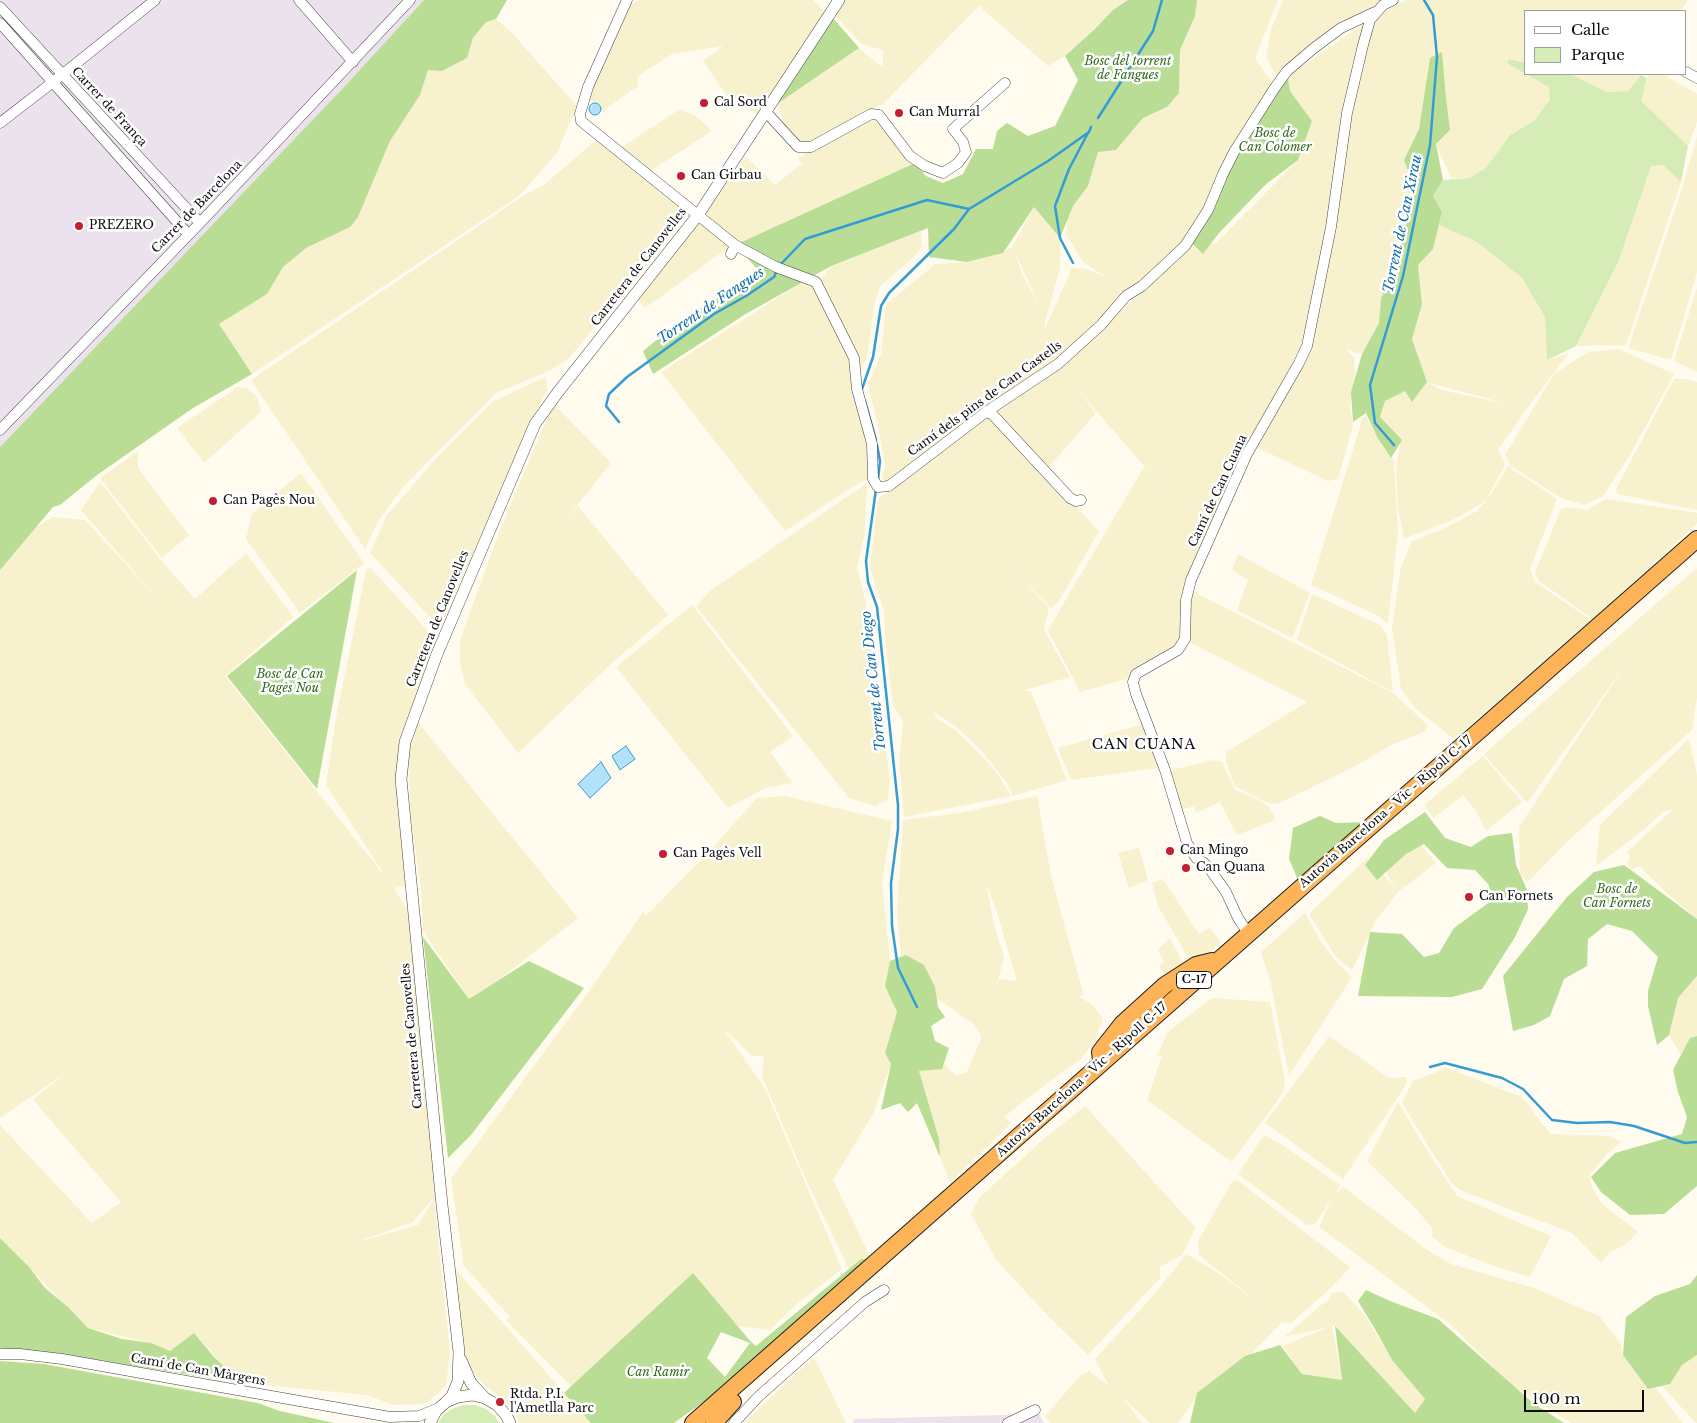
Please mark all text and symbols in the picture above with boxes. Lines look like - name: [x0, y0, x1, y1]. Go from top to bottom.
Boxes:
- legend: [1524, 10, 1687, 75]
- text: Calle: [1571, 20, 1610, 39]
- text: Parque: [1571, 45, 1625, 64]
- park label: Bosc del torrent de Fangues: [1085, 55, 1171, 83]
- street label: Carrer de França: [68, 64, 150, 150]
- place label: Cal Sord: [714, 96, 767, 110]
- marker: Cal Sord: [698, 97, 710, 109]
- place label: Can Murral: [909, 106, 980, 120]
- marker: Can Murral: [893, 107, 905, 119]
- park label: Bosc de Can Colomer: [1239, 127, 1311, 155]
- water label: Torrent de Can Xirau: [1380, 153, 1426, 295]
- street label: Carrer de Barcelona: [149, 158, 245, 256]
- place label: Can Girbau: [691, 169, 762, 183]
- marker: Can Girbau: [675, 170, 687, 182]
- street label: Carretera de Canovelles: [588, 205, 690, 329]
- place label: PREZERO: [89, 219, 154, 233]
- marker: PREZERO: [73, 220, 85, 232]
- water label: Torrent de Fangues: [654, 264, 768, 348]
- street label: Camí dels pins de Can Castells: [905, 338, 1065, 460]
- street label: Camí de Can Cuana: [1186, 433, 1250, 549]
- place label: Can Pagès Nou: [223, 494, 315, 508]
- marker: Can Pagès Nou: [207, 495, 219, 507]
- street label: Carretera de Canovelles: [404, 548, 472, 690]
- water label: Torrent de Can Diego: [858, 610, 890, 752]
- park label: Bosc de Can Pagès Nou: [256, 668, 324, 696]
- street label: Autovia Barcelona - Vic - Ripoll C-17: [1297, 733, 1475, 891]
- district label: CAN CUANA: [1091, 737, 1197, 753]
- place label: Can Mingo: [1180, 844, 1248, 858]
- marker: Can Mingo: [1164, 845, 1176, 857]
- place label: Can Pagès Vell: [673, 847, 762, 861]
- marker: Can Pagès Vell: [657, 848, 669, 860]
- place label: Can Quana: [1196, 861, 1265, 875]
- marker: Can Quana: [1180, 862, 1192, 874]
- park label: Bosc de Can Fornets: [1583, 883, 1651, 911]
- place label: Can Fornets: [1479, 890, 1553, 904]
- marker: Can Fornets: [1463, 891, 1475, 903]
- street label: Carretera de Canovelles: [398, 962, 426, 1110]
- road number: C-17: [1176, 972, 1212, 988]
- street label: Autovia Barcelona - Vic - Ripoll C-17: [994, 1000, 1170, 1160]
- street label: Camí de Can Màrgens: [130, 1351, 266, 1389]
- park label: Can Ramir: [627, 1366, 689, 1380]
- scale bar: [1527, 1380, 1647, 1412]
- place label: Rtda. P.I. l'Ametlla Parc: [510, 1388, 594, 1416]
- text: 100 m: [1532, 1389, 1581, 1408]
- marker: Rtda. P.I. l'Ametlla Parc: [494, 1396, 506, 1408]

